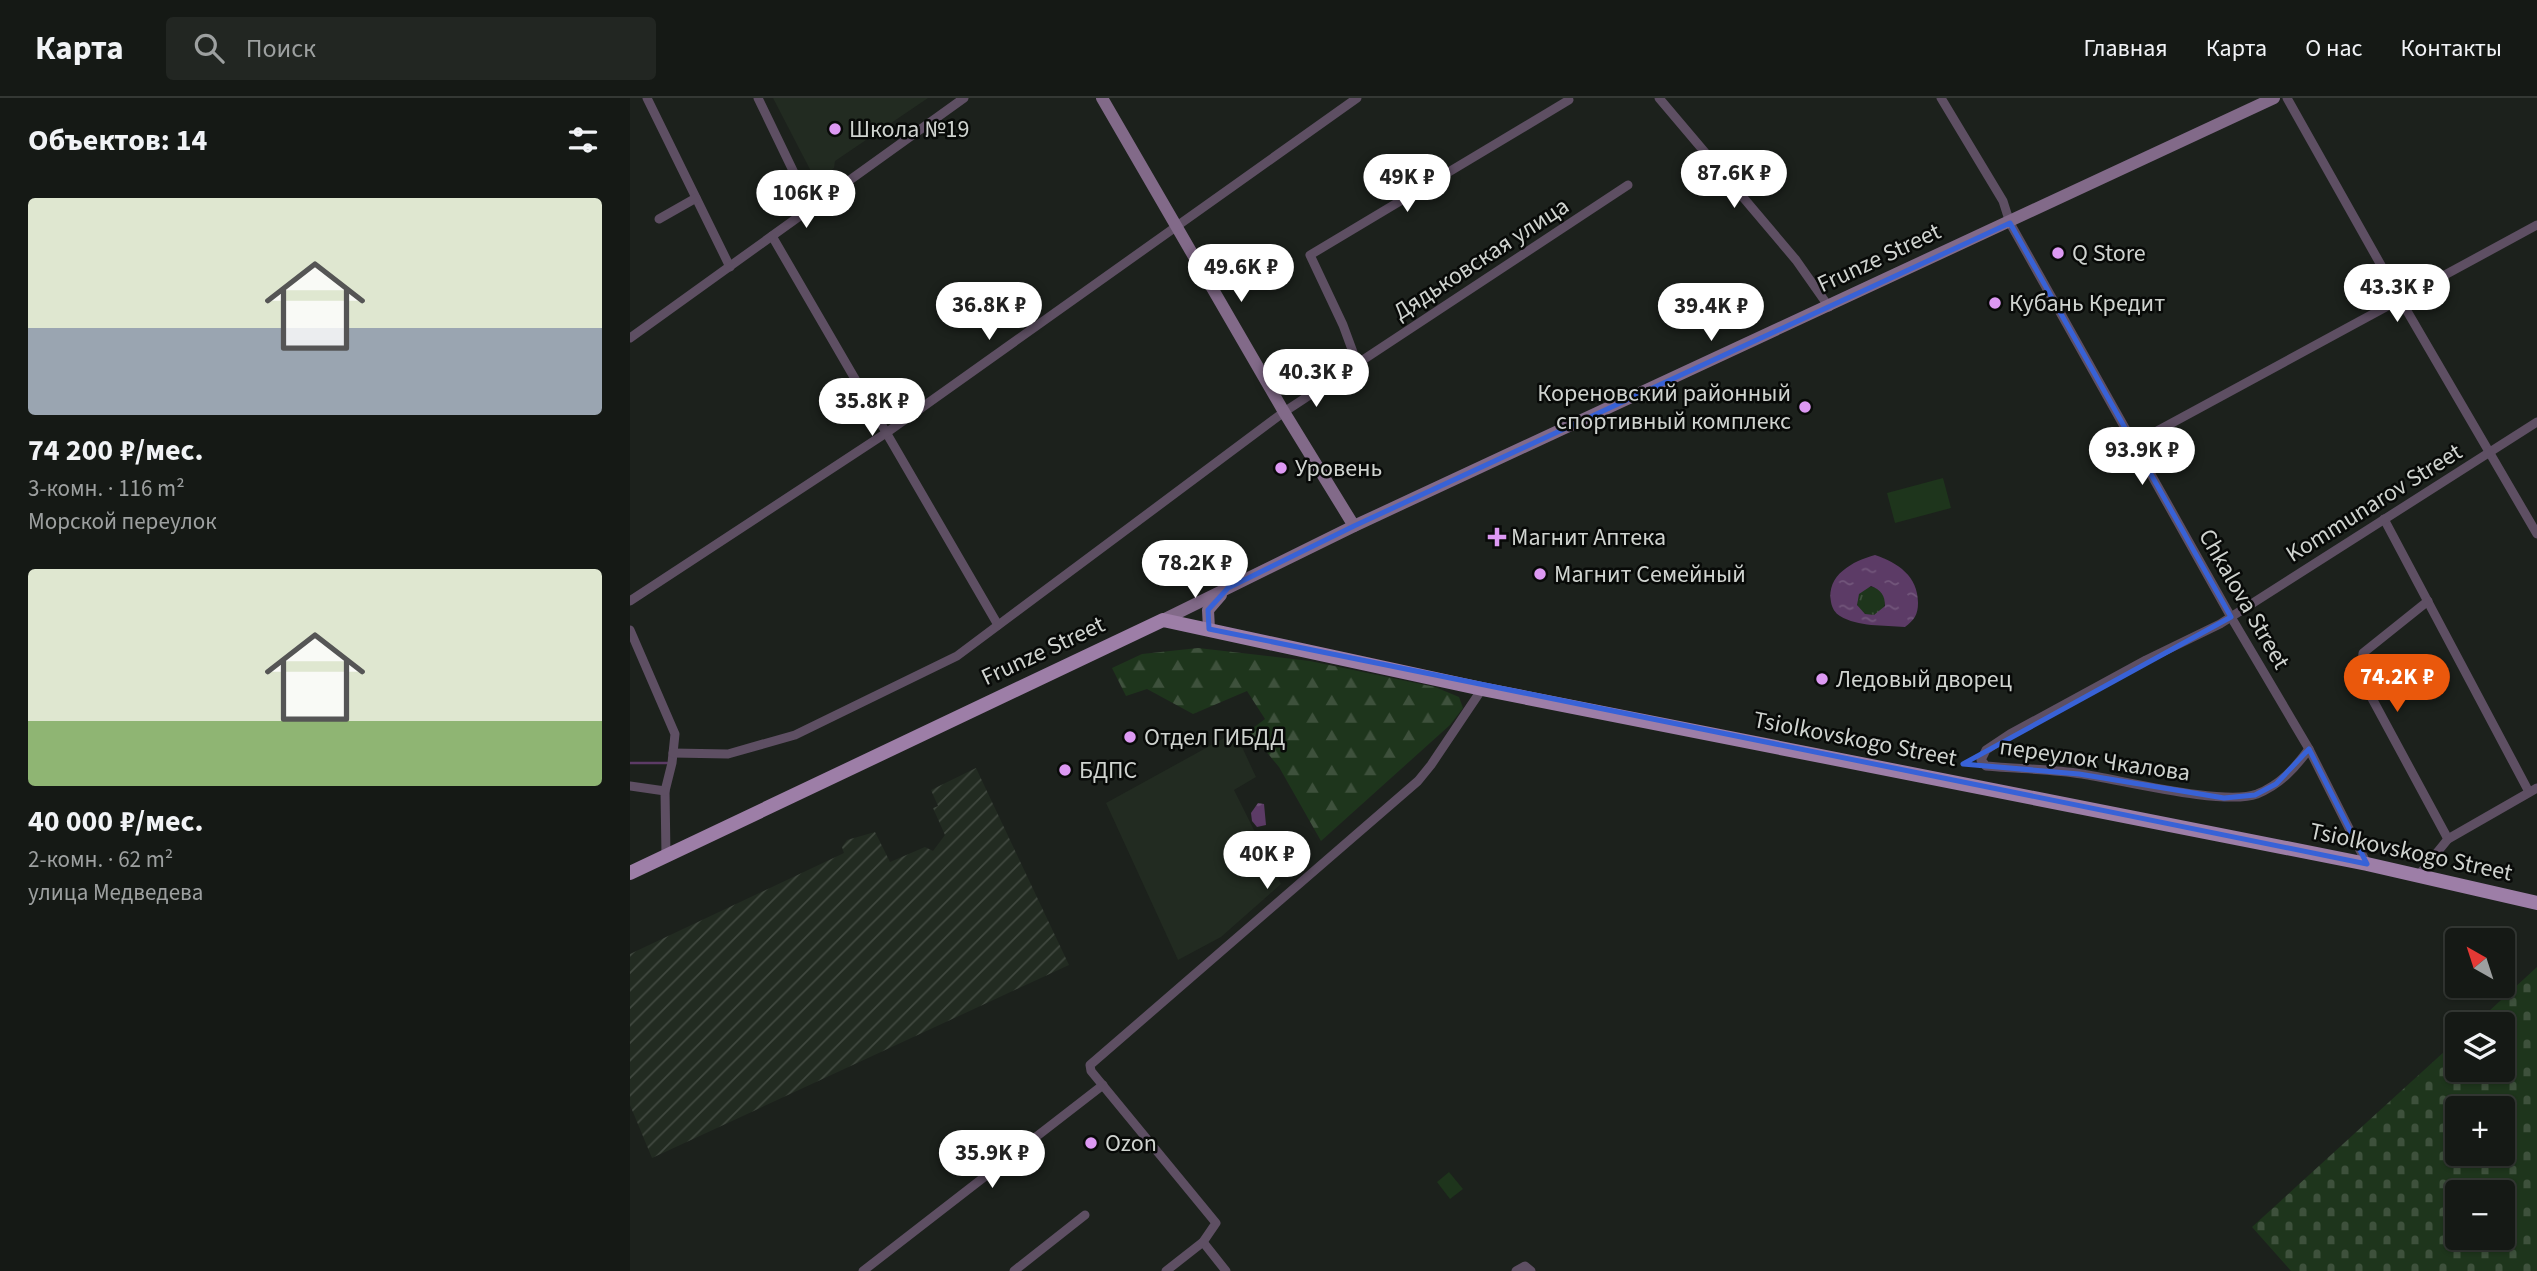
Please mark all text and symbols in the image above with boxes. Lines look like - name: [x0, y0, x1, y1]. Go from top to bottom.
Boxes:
- search box: [166, 17, 656, 80]
- text: Карта: [35, 25, 124, 72]
- icon: search: [190, 29, 228, 67]
- text: Поиск: [246, 30, 316, 67]
- text: Главная: [2083, 31, 2168, 66]
- text: Карта: [2206, 31, 2267, 66]
- text: О нас: [2305, 31, 2362, 66]
- text: Контакты: [2400, 31, 2502, 66]
- place label: Школа №19: [849, 112, 969, 147]
- text: Объектов: 14: [28, 119, 207, 162]
- icon: filters: [564, 121, 602, 159]
- marker: Школа №19: [827, 121, 843, 137]
- pin: 87.6K ₽: [1669, 150, 1799, 210]
- pin: 49K ₽: [1358, 155, 1456, 214]
- text: 87.6K ₽: [1697, 156, 1771, 189]
- text: 49K ₽: [1379, 160, 1435, 193]
- pin: 106K ₽: [749, 170, 863, 230]
- text: 106K ₽: [772, 176, 840, 209]
- street label: Дядьковская улица: [1386, 189, 1576, 329]
- street label: Frunze Street: [1811, 214, 1947, 302]
- place label: Q Store: [2072, 236, 2146, 271]
- icon: home: [252, 243, 378, 369]
- pin: 49.6K ₽: [1176, 244, 1306, 304]
- marker: Q Store: [2050, 245, 2066, 261]
- text: 49.6K ₽: [1204, 250, 1278, 283]
- pin: 43.3K ₽: [2332, 264, 2462, 324]
- text: 43.3K ₽: [2360, 270, 2434, 303]
- pin: 36.8K ₽: [924, 282, 1054, 342]
- pin: 39.4K ₽: [1646, 284, 1776, 343]
- place label: Кубань Кредит: [2009, 286, 2165, 321]
- text: 36.8K ₽: [952, 288, 1026, 321]
- text: 39.4K ₽: [1674, 289, 1748, 322]
- marker: Кубань Кредит: [1987, 295, 2003, 311]
- pin: 40.3K ₽: [1251, 350, 1381, 409]
- text: 40.3K ₽: [1279, 355, 1353, 388]
- place label: Кореновский районный спортивный комплекс: [1537, 376, 1791, 439]
- pin: 35.8K ₽: [807, 378, 937, 438]
- text: 35.8K ₽: [835, 384, 909, 417]
- marker: Кореновский районный спортивный комплекс: [1797, 399, 1813, 415]
- pin: 93.9K ₽: [2077, 428, 2207, 487]
- text: 74 200 ₽/мес.: [28, 429, 204, 472]
- text: 93.9K ₽: [2105, 433, 2179, 466]
- street label: Kommunarov Street: [2279, 435, 2469, 571]
- place label: Уровень: [1295, 451, 1382, 486]
- marker: Уровень: [1273, 460, 1289, 476]
- text: 3-комн. · 116 m²: [28, 472, 185, 505]
- text: Морской переулок: [28, 505, 217, 538]
- place label: Магнит Аптека: [1511, 520, 1666, 555]
- street label: Chkalova Street: [2190, 522, 2298, 676]
- marker: Магнит Аптека: [1489, 529, 1505, 545]
- pin: 78.2K ₽: [1130, 540, 1260, 600]
- text: 78.2K ₽: [1158, 546, 1232, 579]
- place label: Магнит Семейный: [1554, 557, 1746, 592]
- marker: Магнит Семейный: [1532, 566, 1548, 582]
- street label: Frunze Street: [975, 607, 1111, 695]
- icon: home: [252, 614, 378, 740]
- pin: 74.2K ₽: [2332, 654, 2462, 714]
- text: 74.2K ₽: [2360, 660, 2434, 693]
- place label: Ледовый дворец: [1836, 662, 2012, 697]
- marker: Ледовый дворец: [1814, 671, 1830, 687]
- street label: Tsiolkovskogo Street: [1750, 702, 1960, 776]
- place label: Отдел ГИБДД: [1144, 720, 1285, 755]
- marker: Отдел ГИБДД: [1122, 729, 1138, 745]
- street label: переулок Чкалова: [1997, 729, 2193, 791]
- place label: БДПС: [1079, 753, 1137, 788]
- marker: БДПС: [1057, 762, 1073, 778]
- text: 40 000 ₽/мес.: [28, 800, 204, 843]
- street label: Tsiolkovskogo Street: [2306, 813, 2516, 891]
- pin: 40K ₽: [1218, 832, 1316, 891]
- text: 40K ₽: [1239, 837, 1295, 870]
- text: 2-комн. · 62 m²: [28, 843, 173, 876]
- text: улица Медведева: [28, 876, 203, 909]
- north arrow: [2445, 928, 2515, 998]
- map controls: [2445, 928, 2515, 1250]
- button: layers: [2445, 1012, 2515, 1082]
- button: +: [2445, 1096, 2515, 1166]
- place label: Ozon: [1105, 1126, 1157, 1161]
- pin: 35.9K ₽: [927, 1130, 1057, 1190]
- marker: Ozon: [1083, 1135, 1099, 1151]
- text: 35.9K ₽: [955, 1136, 1029, 1169]
- button: −: [2445, 1180, 2515, 1250]

